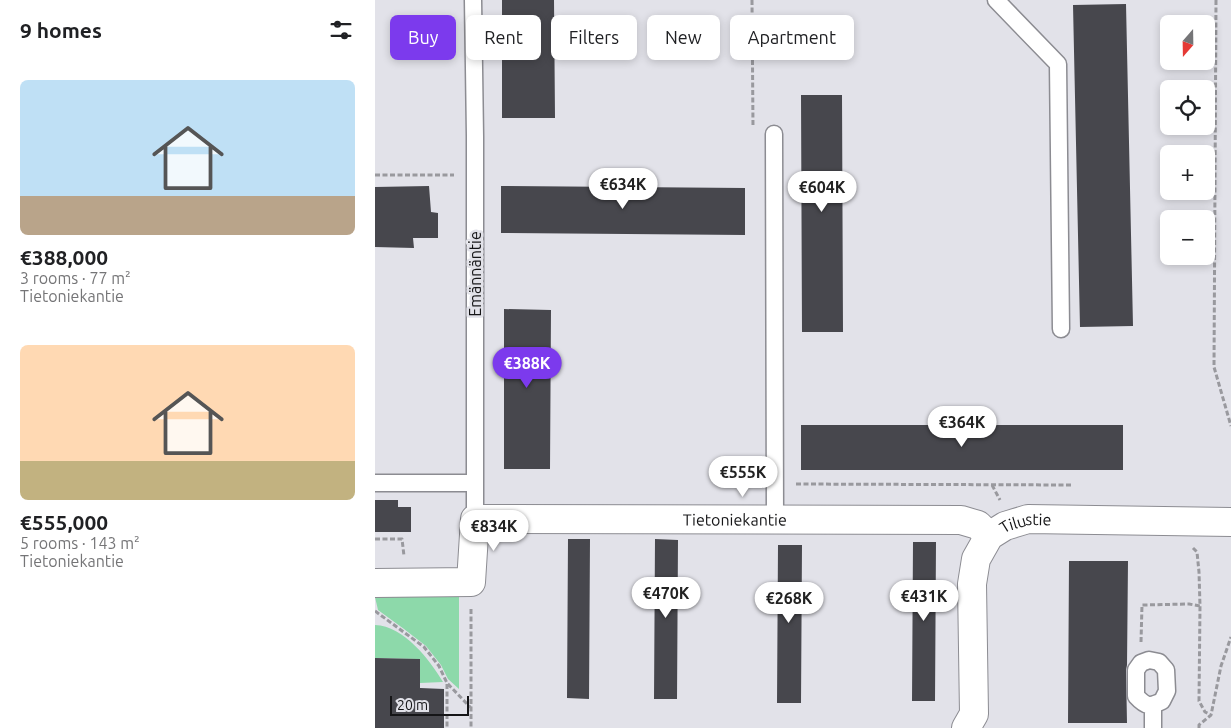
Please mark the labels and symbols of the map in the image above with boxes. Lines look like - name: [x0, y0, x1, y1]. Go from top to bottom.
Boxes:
- north arrow: [1160, 15, 1215, 70]
- pin: €634K: [588, 168, 658, 210]
- pin: €604K: [787, 170, 857, 213]
- street label: Emännäntie: [466, 231, 484, 317]
- pin: €388K: [492, 346, 562, 389]
- pin: €364K: [927, 406, 997, 448]
- pin: €555K: [708, 456, 778, 498]
- pin: €834K: [459, 510, 529, 552]
- street label: Tietoniekantie: [683, 510, 787, 529]
- street label: Tilustie: [996, 510, 1052, 536]
- pin: €470K: [631, 576, 701, 619]
- pin: €431K: [889, 580, 959, 622]
- pin: €268K: [754, 582, 824, 624]
- scale bar: [390, 693, 469, 716]

